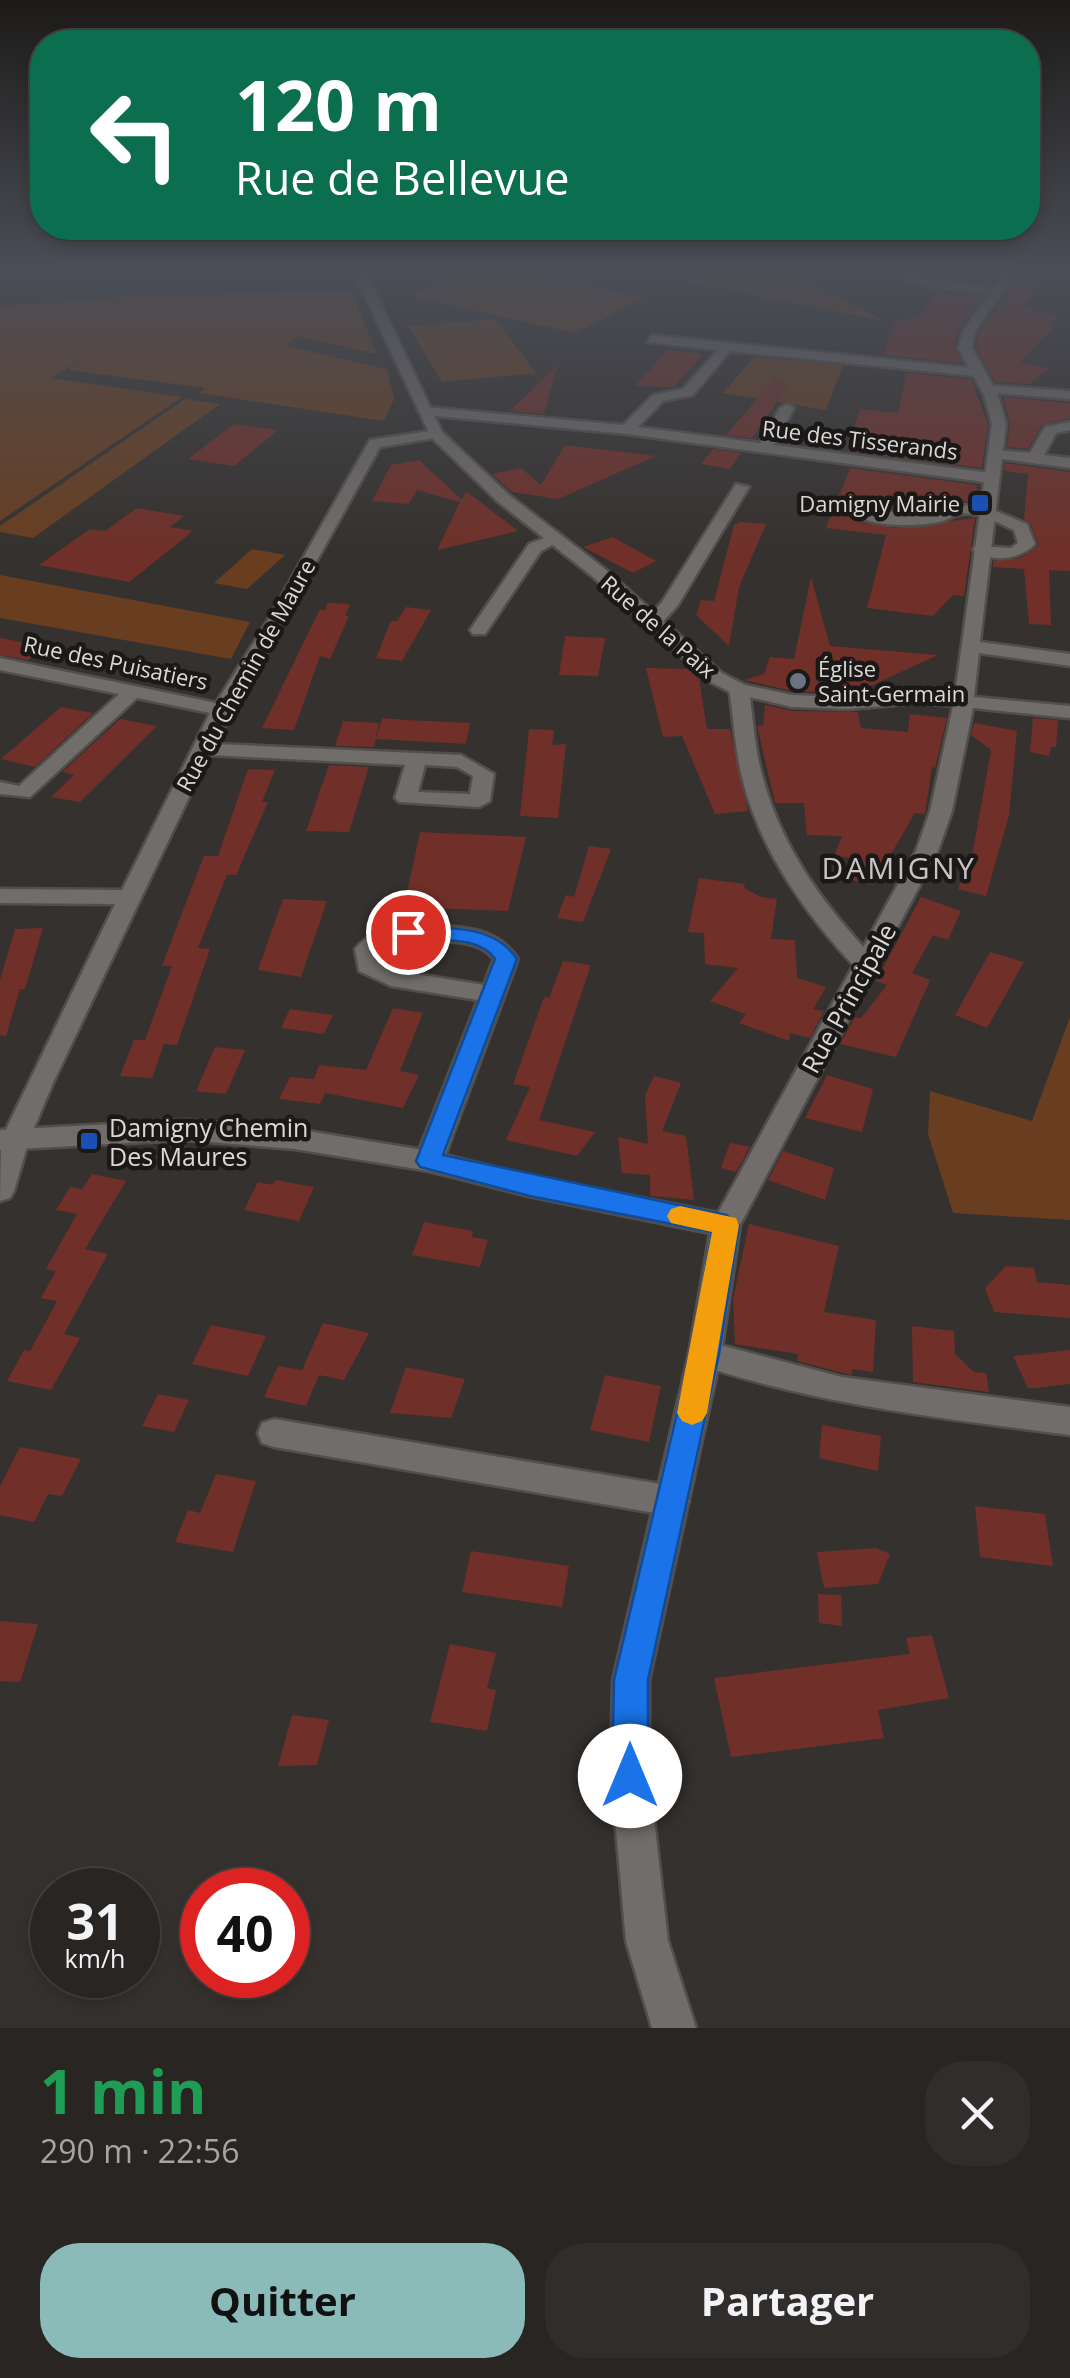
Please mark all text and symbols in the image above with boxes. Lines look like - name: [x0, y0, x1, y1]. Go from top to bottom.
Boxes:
- text: 120 m: [235, 56, 442, 152]
- icon: left: [70, 70, 200, 200]
- text: Rue de Bellevue: [235, 147, 570, 208]
- street label: Rue des Tisserands: [761, 412, 959, 466]
- place label: Damigny Mairie: [799, 488, 960, 518]
- marker: Damigny Mairie: [969, 492, 991, 514]
- street label: Rue du Chemin de Maure: [169, 554, 321, 796]
- street label: Rue de la Paix: [595, 568, 723, 684]
- street label: Rue des Puisatiers: [21, 628, 211, 696]
- place label: Église Saint-Germain: [818, 653, 965, 708]
- marker: Église Saint-Germain: [787, 670, 809, 692]
- district label: DAMIGNY: [822, 847, 976, 888]
- pin: [366, 890, 451, 975]
- icon: arrive: [381, 905, 436, 960]
- street label: Rue Principale: [793, 917, 903, 1079]
- place label: Damigny Chemin Des Maures: [109, 1110, 308, 1173]
- marker: Damigny Chemin Des Maures: [78, 1130, 100, 1152]
- position arrow: [578, 1724, 682, 1828]
- speed limit sign: 40: [180, 1868, 310, 1998]
- text: 31: [66, 1887, 124, 1955]
- text: km/h: [65, 1941, 125, 1975]
- text: 1 min: [40, 2050, 207, 2132]
- button: close: [925, 2061, 1030, 2166]
- text: 290 m · 22:56: [40, 2129, 239, 2172]
- button: Quitter: [40, 2243, 525, 2358]
- button: Partager: [545, 2243, 1030, 2358]

